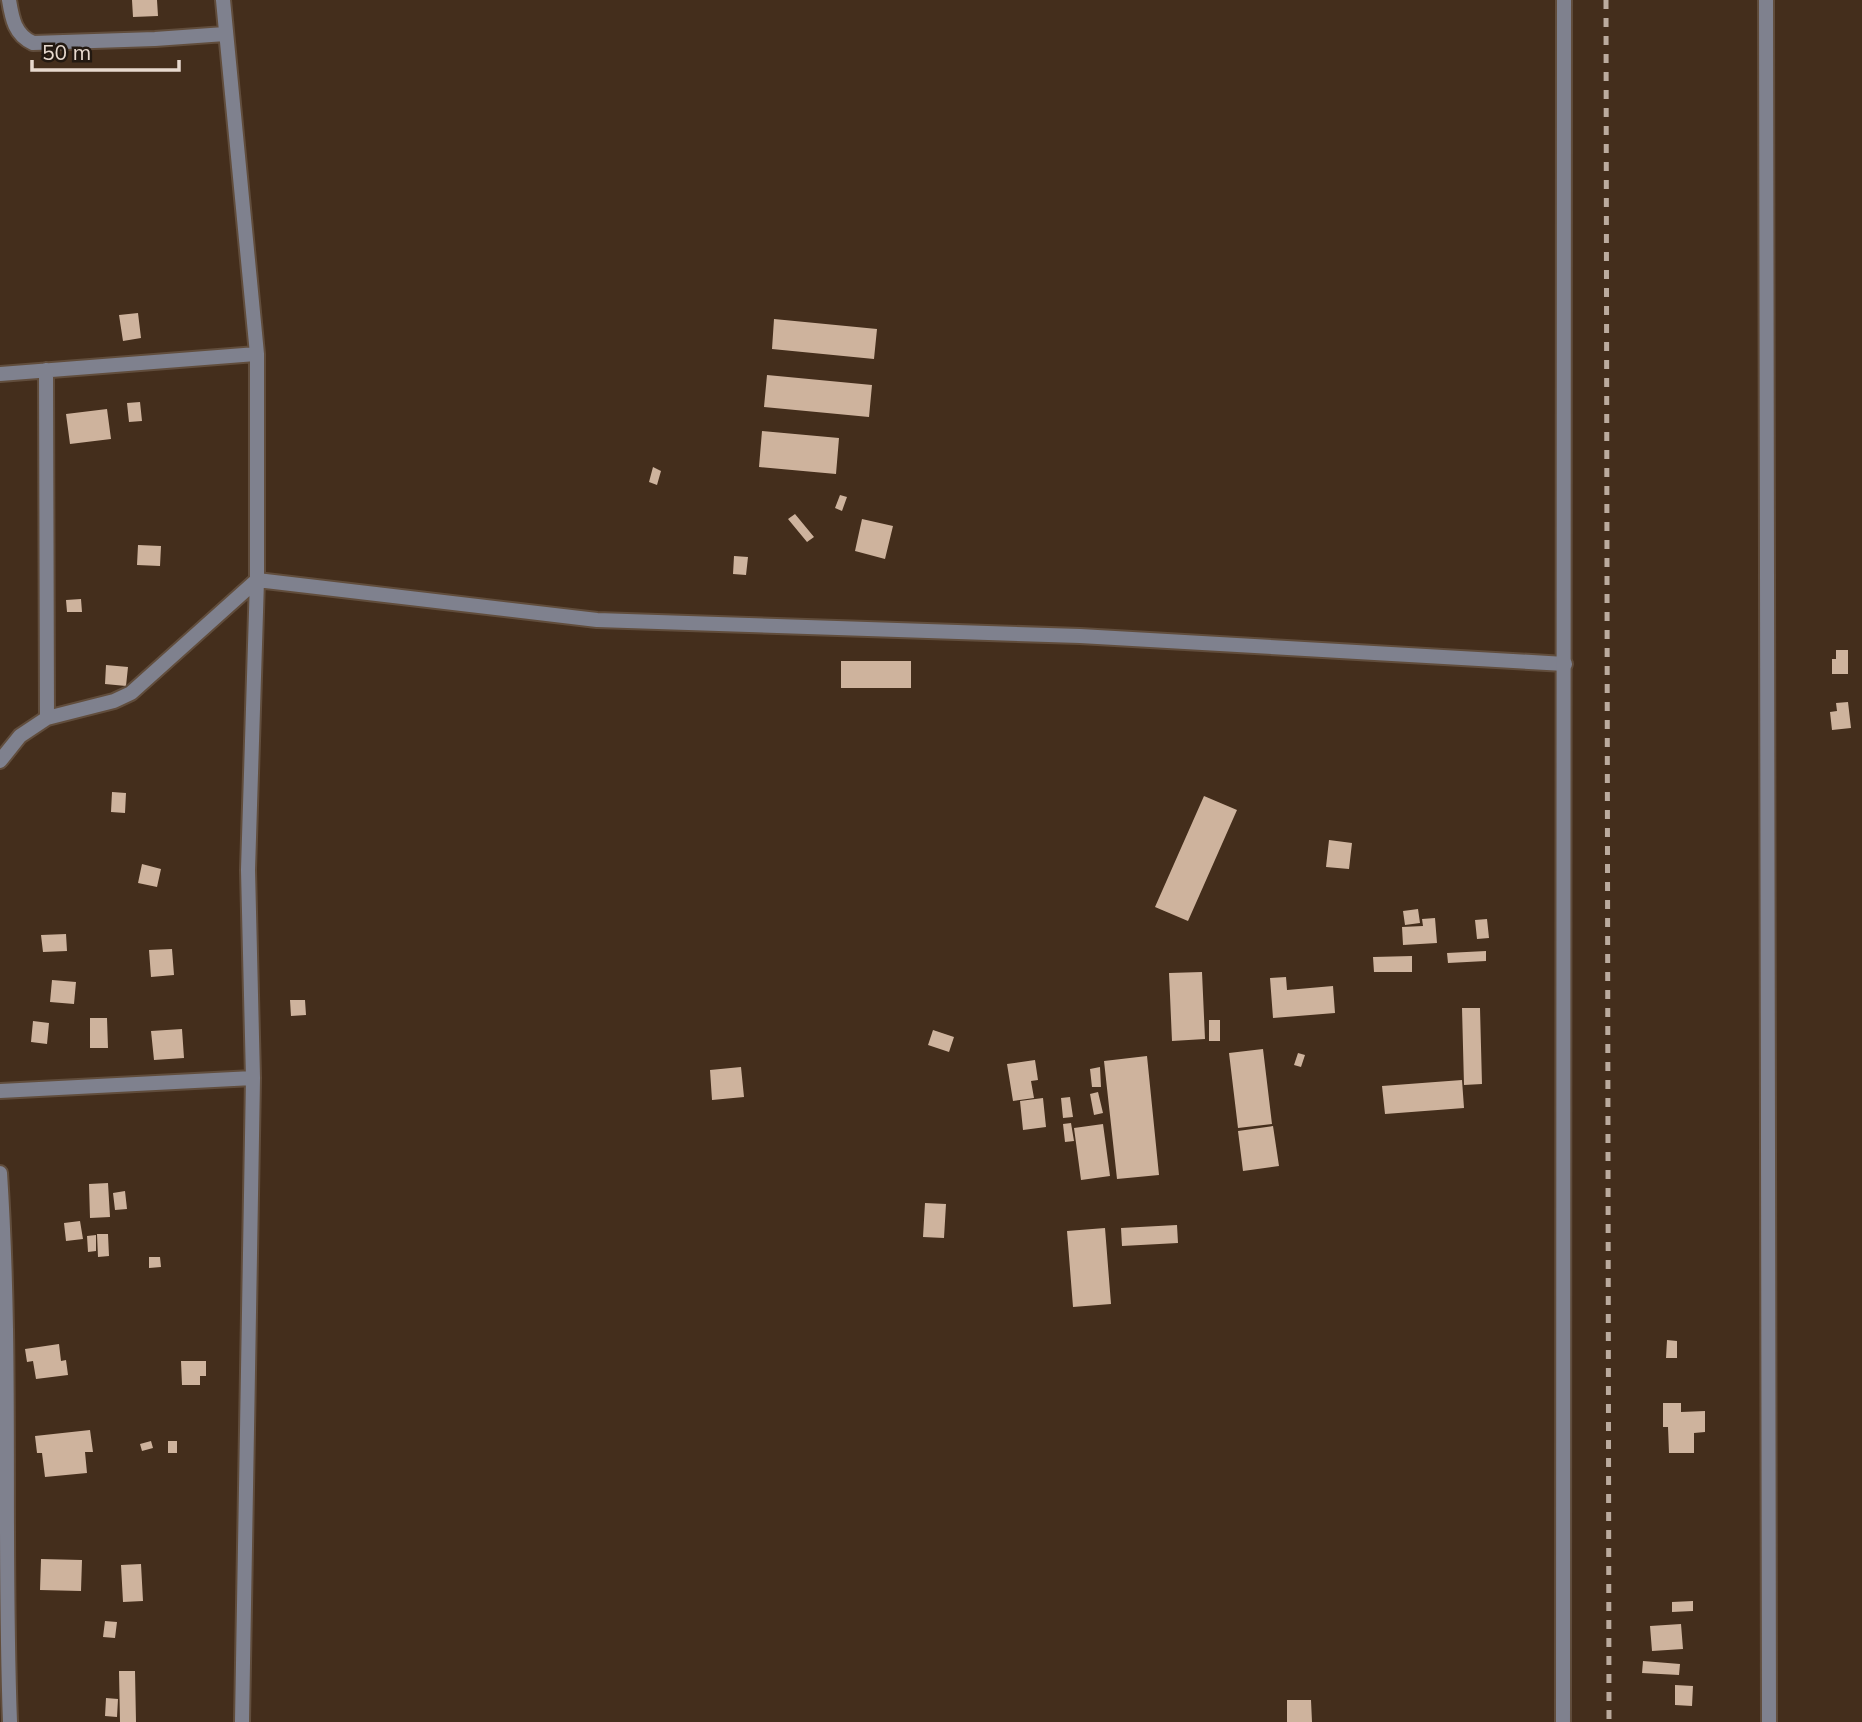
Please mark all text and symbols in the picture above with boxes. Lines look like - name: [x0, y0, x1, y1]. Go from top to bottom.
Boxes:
- scale bar: [32, 28, 178, 72]
- text: 50 m: [42, 39, 91, 65]

